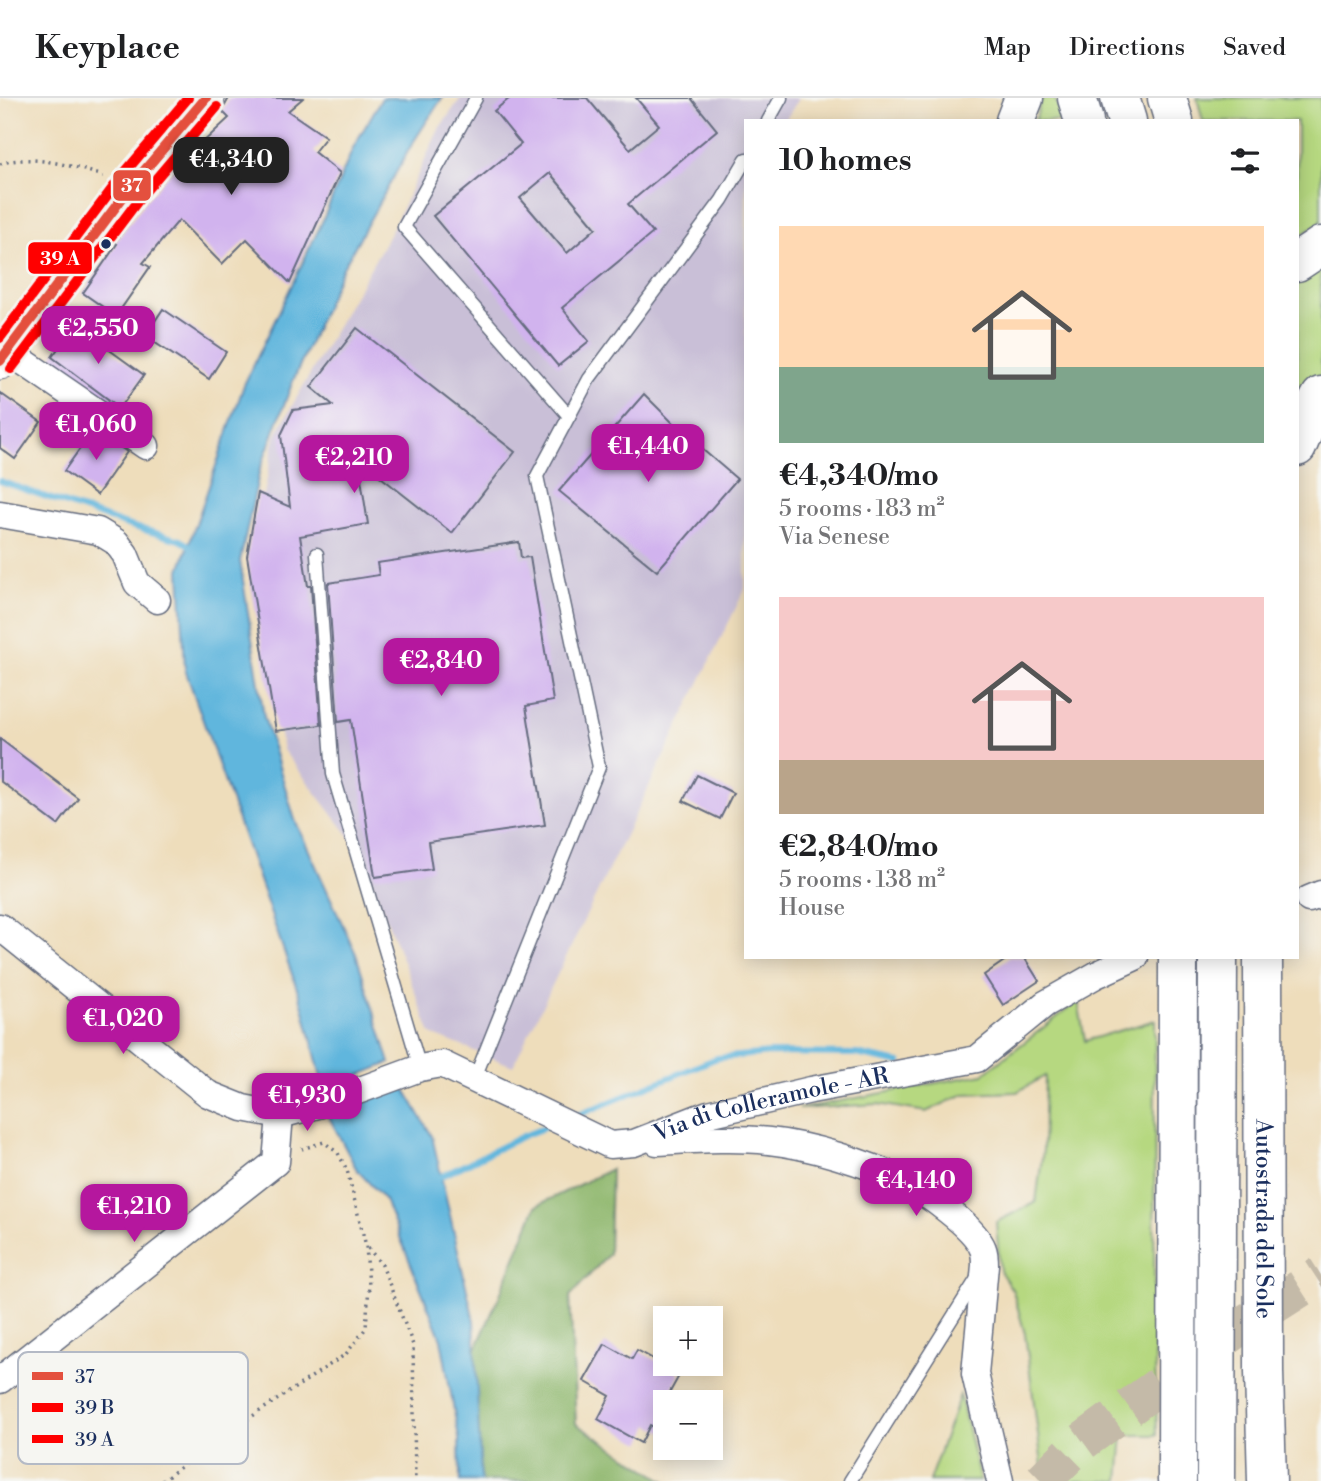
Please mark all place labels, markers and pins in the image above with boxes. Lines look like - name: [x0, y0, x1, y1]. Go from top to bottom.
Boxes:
- pin: €4,340: [174, 138, 288, 197]
- unlabelled marker: [99, 237, 113, 251]
- pin: €2,550: [41, 306, 155, 366]
- pin: €1,060: [39, 402, 153, 462]
- pin: €1,440: [591, 424, 705, 484]
- pin: €2,210: [297, 436, 411, 495]
- pin: €2,840: [384, 638, 498, 698]
- pin: €1,020: [66, 996, 180, 1056]
- pin: €1,930: [250, 1074, 364, 1133]
- pin: €4,140: [859, 1158, 973, 1218]
- pin: €1,210: [77, 1184, 191, 1244]

